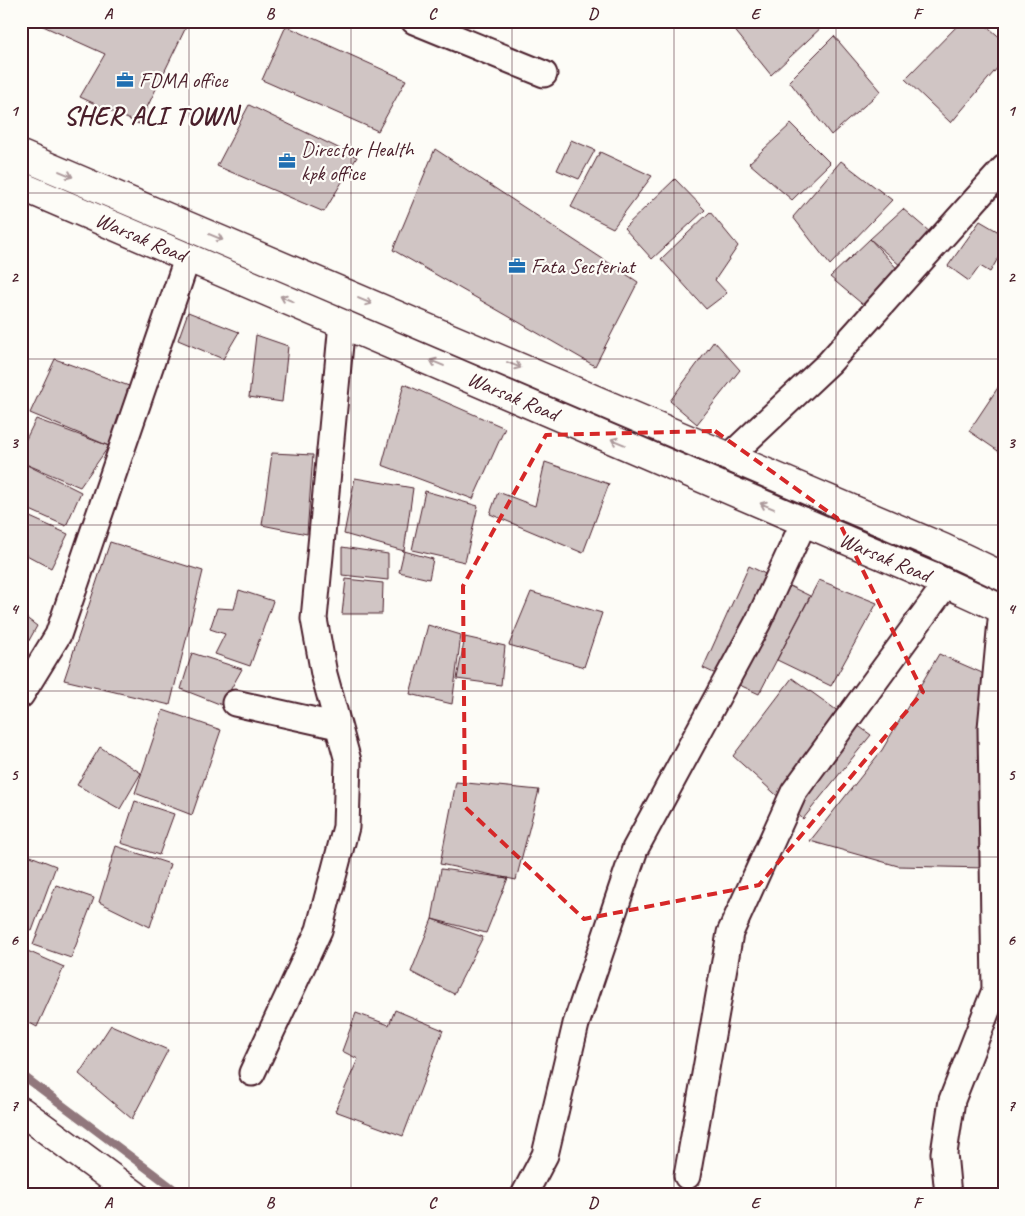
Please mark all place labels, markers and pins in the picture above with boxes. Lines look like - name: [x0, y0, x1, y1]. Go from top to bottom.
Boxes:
- place label: FDMA office: [139, 67, 228, 93]
- office icon: FDMA office: [115, 70, 135, 90]
- place label: Director Health kpk office: [301, 136, 415, 186]
- office icon: Director Health kpk office: [277, 151, 297, 171]
- place label: Fata Secteriat: [531, 253, 637, 279]
- office icon: Fata Secteriat: [507, 256, 527, 276]

